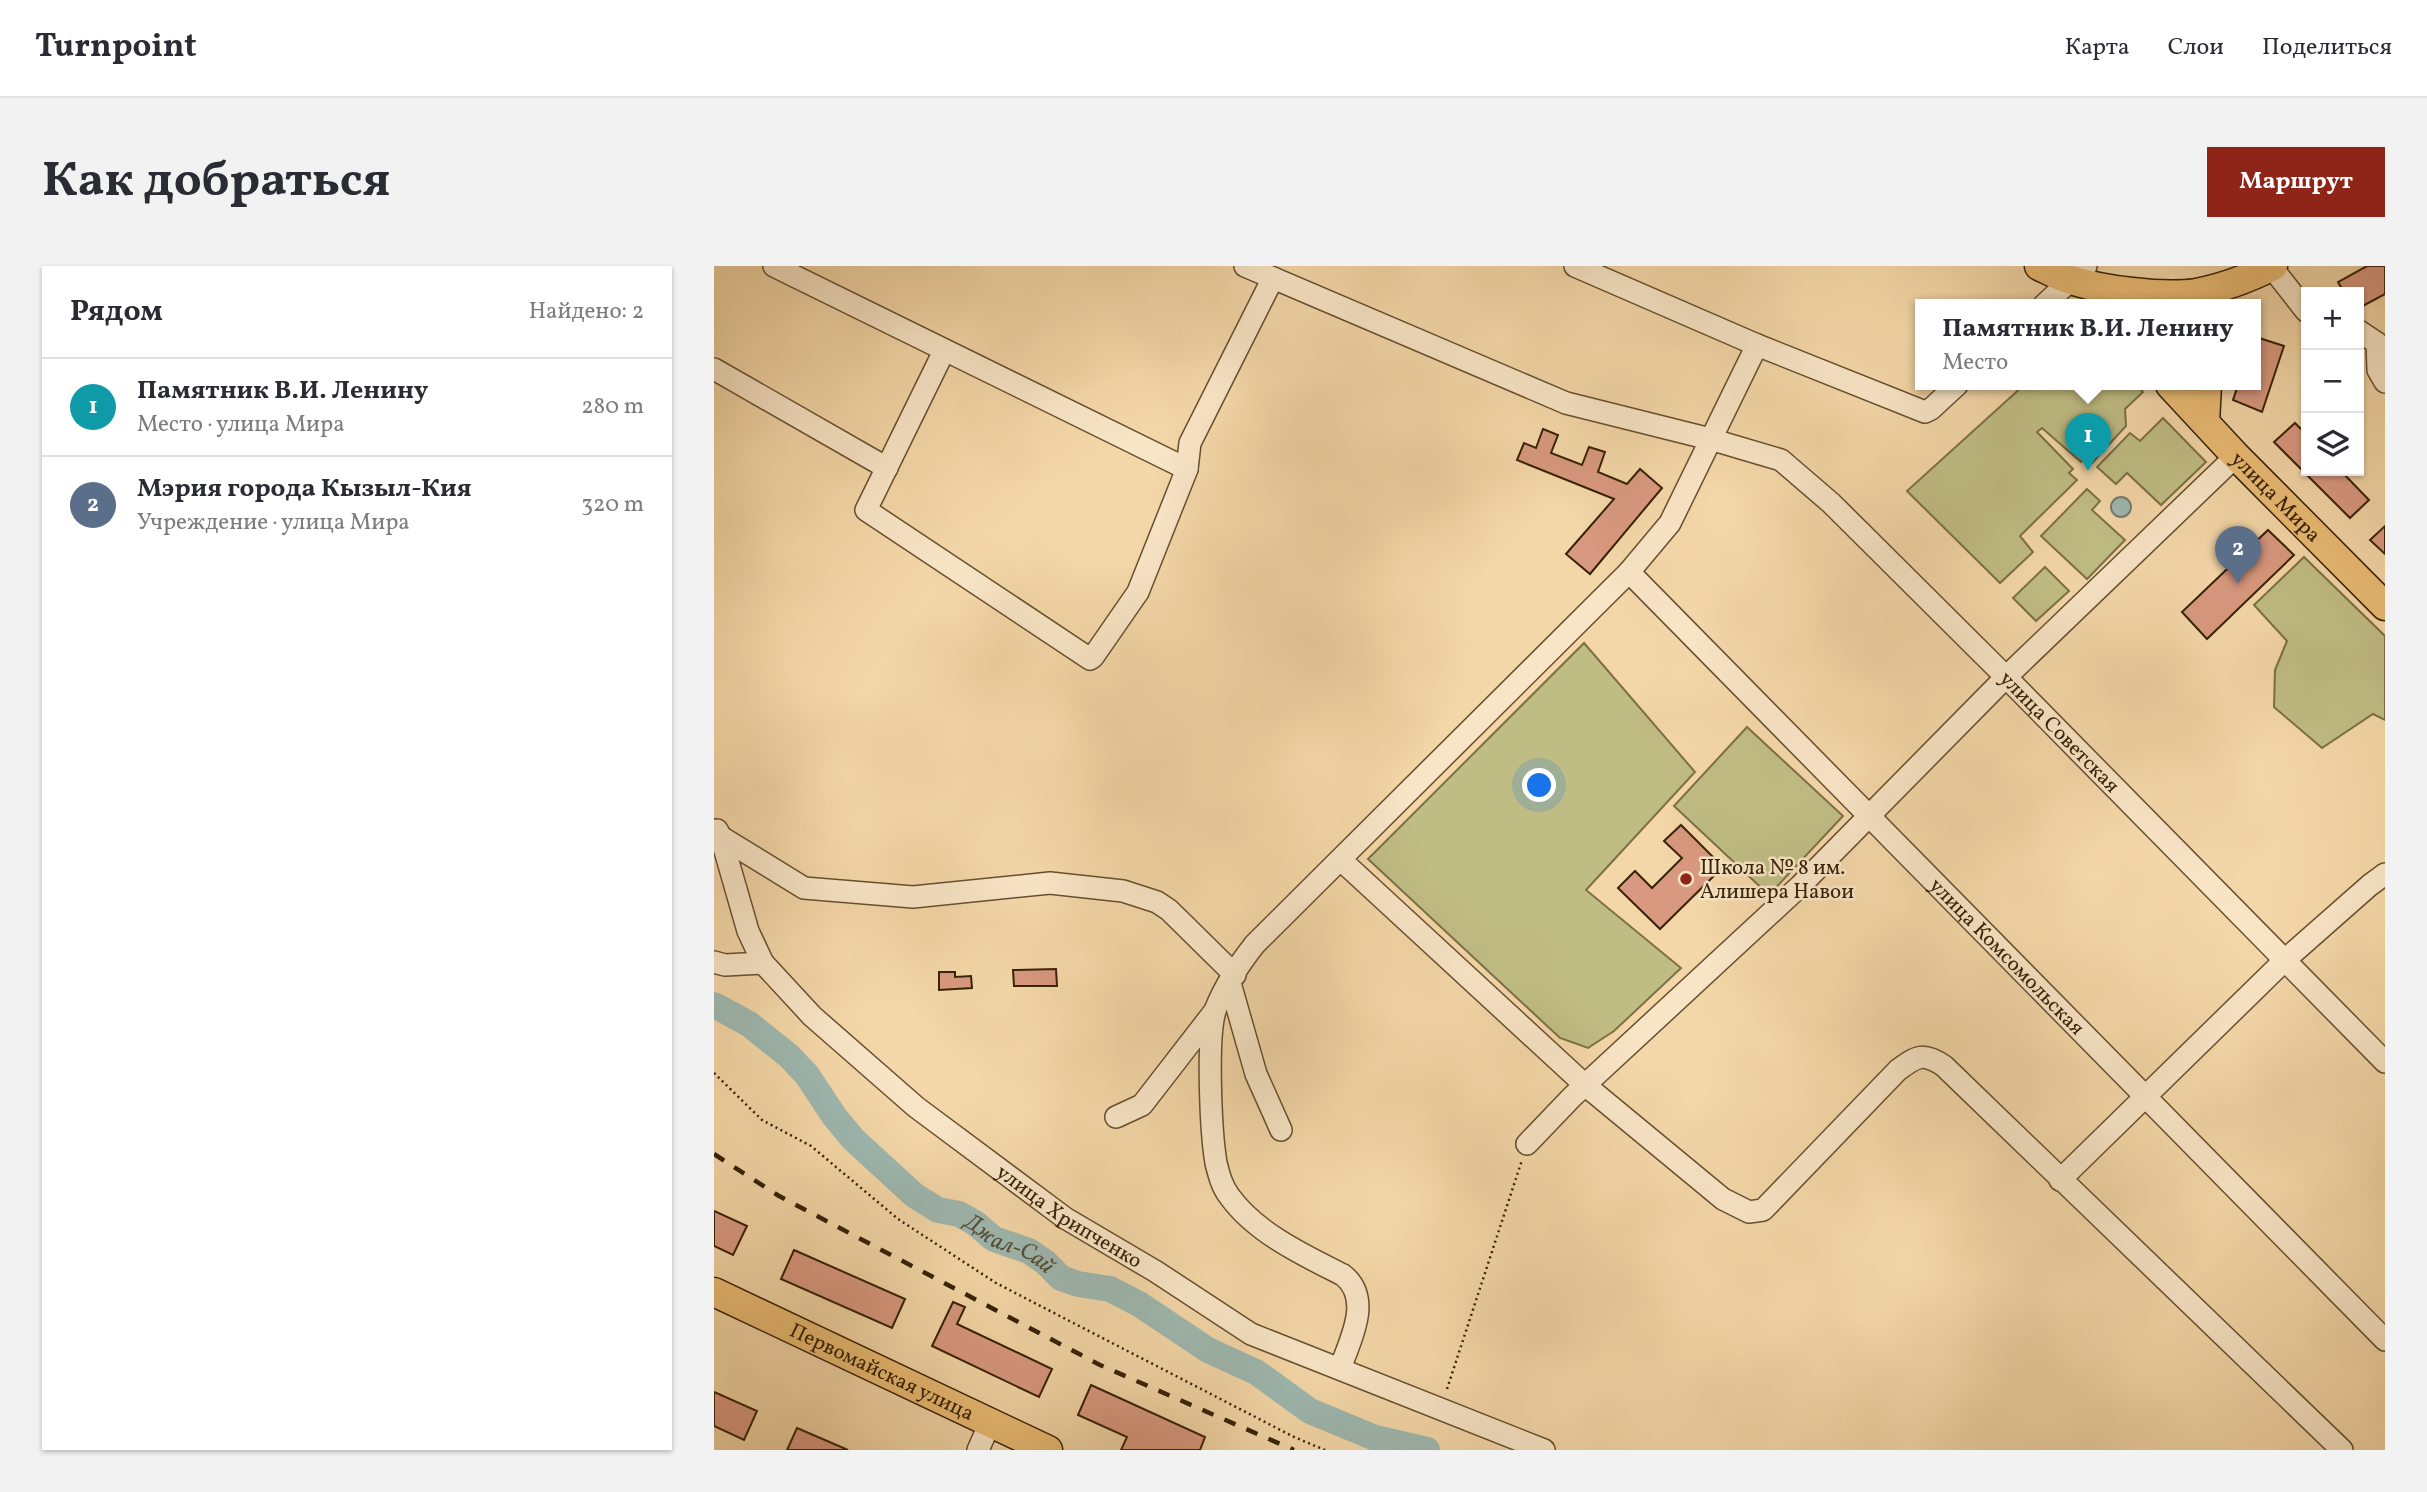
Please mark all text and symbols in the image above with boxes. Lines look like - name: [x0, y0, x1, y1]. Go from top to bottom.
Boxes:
- text: Turnpoint: [35, 25, 197, 71]
- text: Карта: [2065, 31, 2130, 65]
- text: Слои: [2168, 31, 2224, 65]
- text: Поделиться: [2262, 31, 2392, 65]
- button: Маршрут: [2207, 147, 2385, 217]
- text: Как добраться: [42, 148, 390, 217]
- map controls: [2301, 287, 2364, 476]
- button: +: [2301, 287, 2364, 350]
- text: Рядом: [70, 291, 163, 333]
- text: Найдено: 2: [529, 296, 644, 328]
- popup: [1915, 299, 2261, 390]
- text: Памятник В.И. Ленину: [1942, 311, 2234, 347]
- text: Место: [1942, 347, 2008, 379]
- button: −: [2301, 350, 2364, 413]
- text: Памятник В.И. Ленину: [137, 373, 428, 409]
- text: 1: [88, 391, 98, 423]
- text: 280 m: [581, 391, 644, 423]
- text: Место · улица Мира: [137, 409, 345, 441]
- pin: 1: [2065, 413, 2111, 471]
- button: layers: [2301, 413, 2364, 476]
- street label: улица Мира: [2223, 446, 2327, 549]
- text: Мэрия города Кызыл-Кия: [137, 471, 472, 507]
- text: 2: [87, 489, 99, 521]
- text: 320 m: [581, 489, 644, 521]
- text: Учреждение · улица Мира: [137, 507, 410, 539]
- pin: 2: [2215, 526, 2261, 584]
- street label: улица Советская: [1992, 665, 2126, 800]
- your location: [1522, 768, 1556, 802]
- place label: Школа № 8 им. Алишера Навои: [1700, 854, 1854, 907]
- marker: Школа № 8 им. Алишера Навои: [1678, 871, 1694, 887]
- street label: улица Комсомольская: [1922, 872, 2090, 1043]
- street label: улица Хрипченко: [989, 1158, 1147, 1276]
- water label: Джал-Сай: [957, 1205, 1062, 1282]
- street label: Первомайская улица: [785, 1317, 978, 1429]

